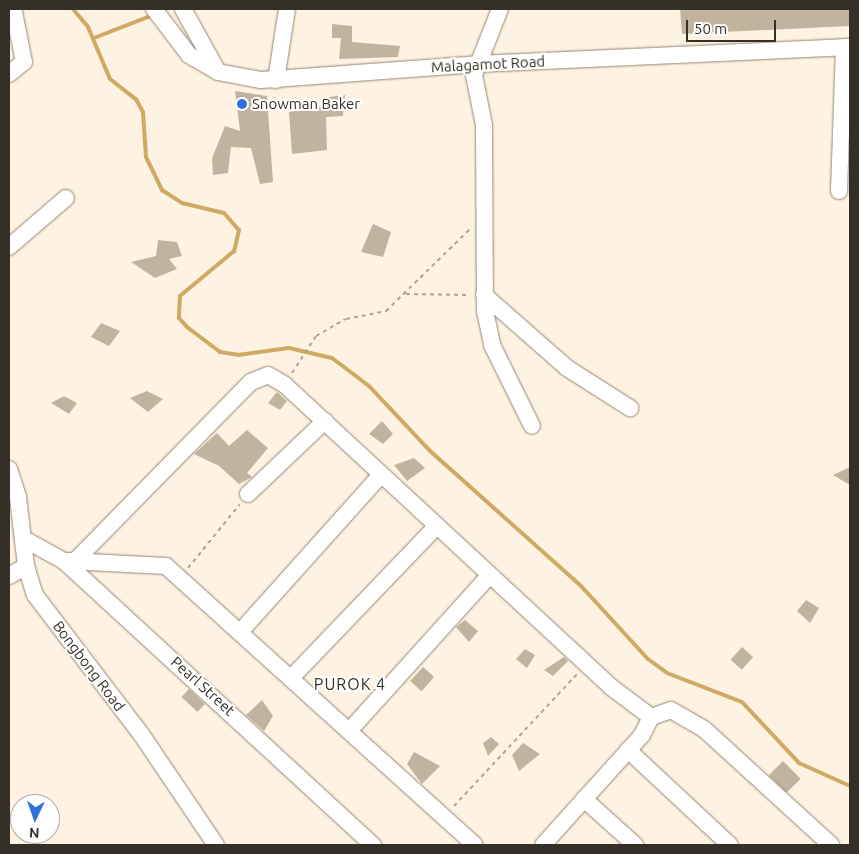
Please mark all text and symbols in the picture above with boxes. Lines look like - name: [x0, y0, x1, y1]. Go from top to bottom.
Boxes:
- scale bar: [689, 10, 779, 42]
- text: 50 m: [694, 20, 727, 37]
- street label: Malagamot Road: [430, 52, 546, 76]
- place label: Snowman Baker: [252, 95, 360, 113]
- marker: Snowman Baker: [236, 98, 248, 110]
- street label: Bongbong Road: [49, 617, 129, 715]
- street label: Pearl Street: [167, 653, 239, 719]
- district label: PUROK 4: [313, 674, 387, 694]
- north arrow: [10, 794, 60, 844]
- text: N: [29, 825, 40, 841]

